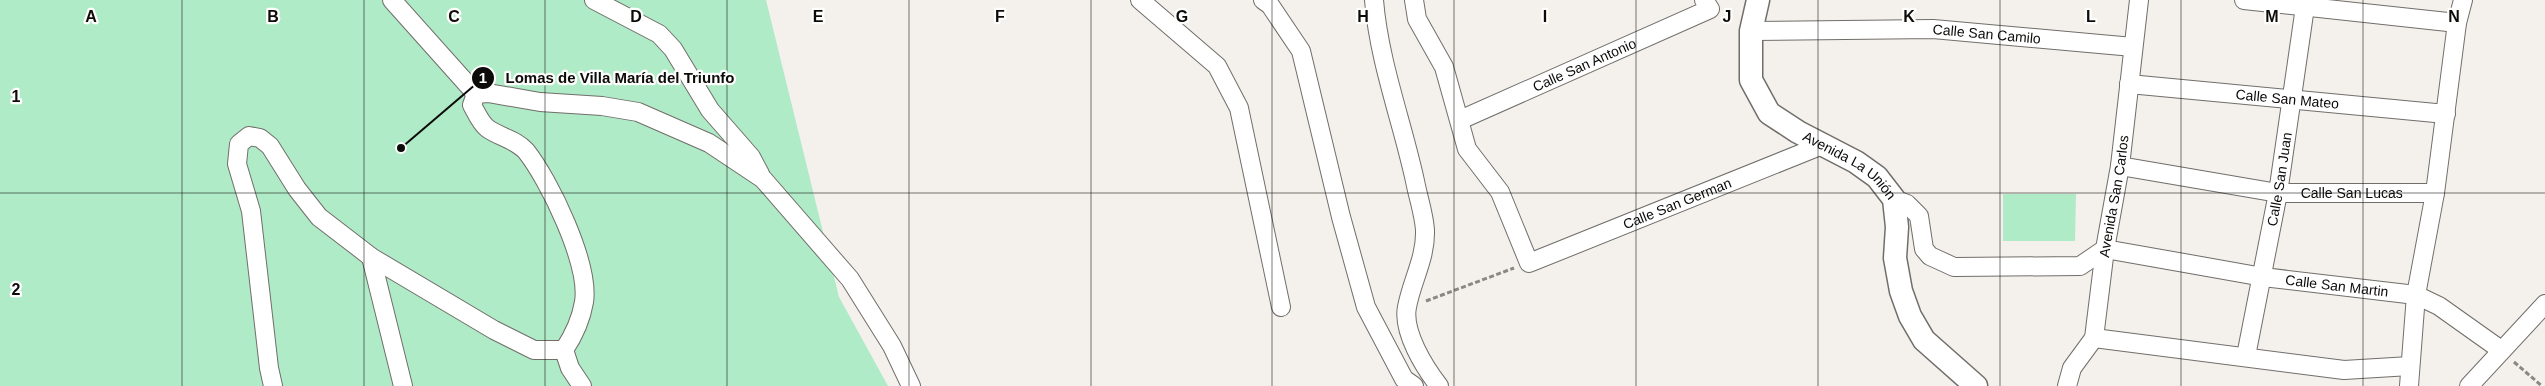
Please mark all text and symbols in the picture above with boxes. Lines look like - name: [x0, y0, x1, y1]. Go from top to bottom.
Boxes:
- text: A: [85, 8, 97, 25]
- text: B: [267, 8, 279, 25]
- text: C: [448, 8, 460, 25]
- text: D: [630, 8, 642, 25]
- text: E: [813, 8, 824, 25]
- text: F: [995, 8, 1005, 25]
- text: G: [1176, 8, 1188, 25]
- text: H: [1357, 8, 1369, 25]
- text: I: [1543, 8, 1547, 25]
- text: J: [1723, 8, 1731, 25]
- text: K: [1903, 8, 1915, 25]
- text: L: [2086, 8, 2096, 25]
- text: M: [2265, 8, 2279, 25]
- text: N: [2448, 8, 2460, 25]
- street label: Calle San Camilo: [1932, 21, 2042, 47]
- street label: Calle San Antonio: [1530, 35, 1639, 95]
- callout: Lomas de Villa María del Triunfo: [471, 63, 745, 93]
- text: 1: [479, 69, 487, 86]
- text: Lomas de Villa María del Triunfo: [506, 69, 734, 86]
- street label: Calle San Mateo: [2235, 86, 2340, 112]
- text: 1: [12, 88, 21, 105]
- street label: Avenida La Unión: [1800, 128, 1899, 203]
- street label: Calle San Juan: [2264, 131, 2295, 228]
- street label: Avenida San Carlos: [2096, 134, 2131, 258]
- street label: Calle San German: [1621, 175, 1734, 232]
- street label: Calle San Lucas: [2301, 185, 2403, 201]
- street label: Calle San Martin: [2284, 272, 2389, 300]
- text: 2: [12, 281, 21, 298]

